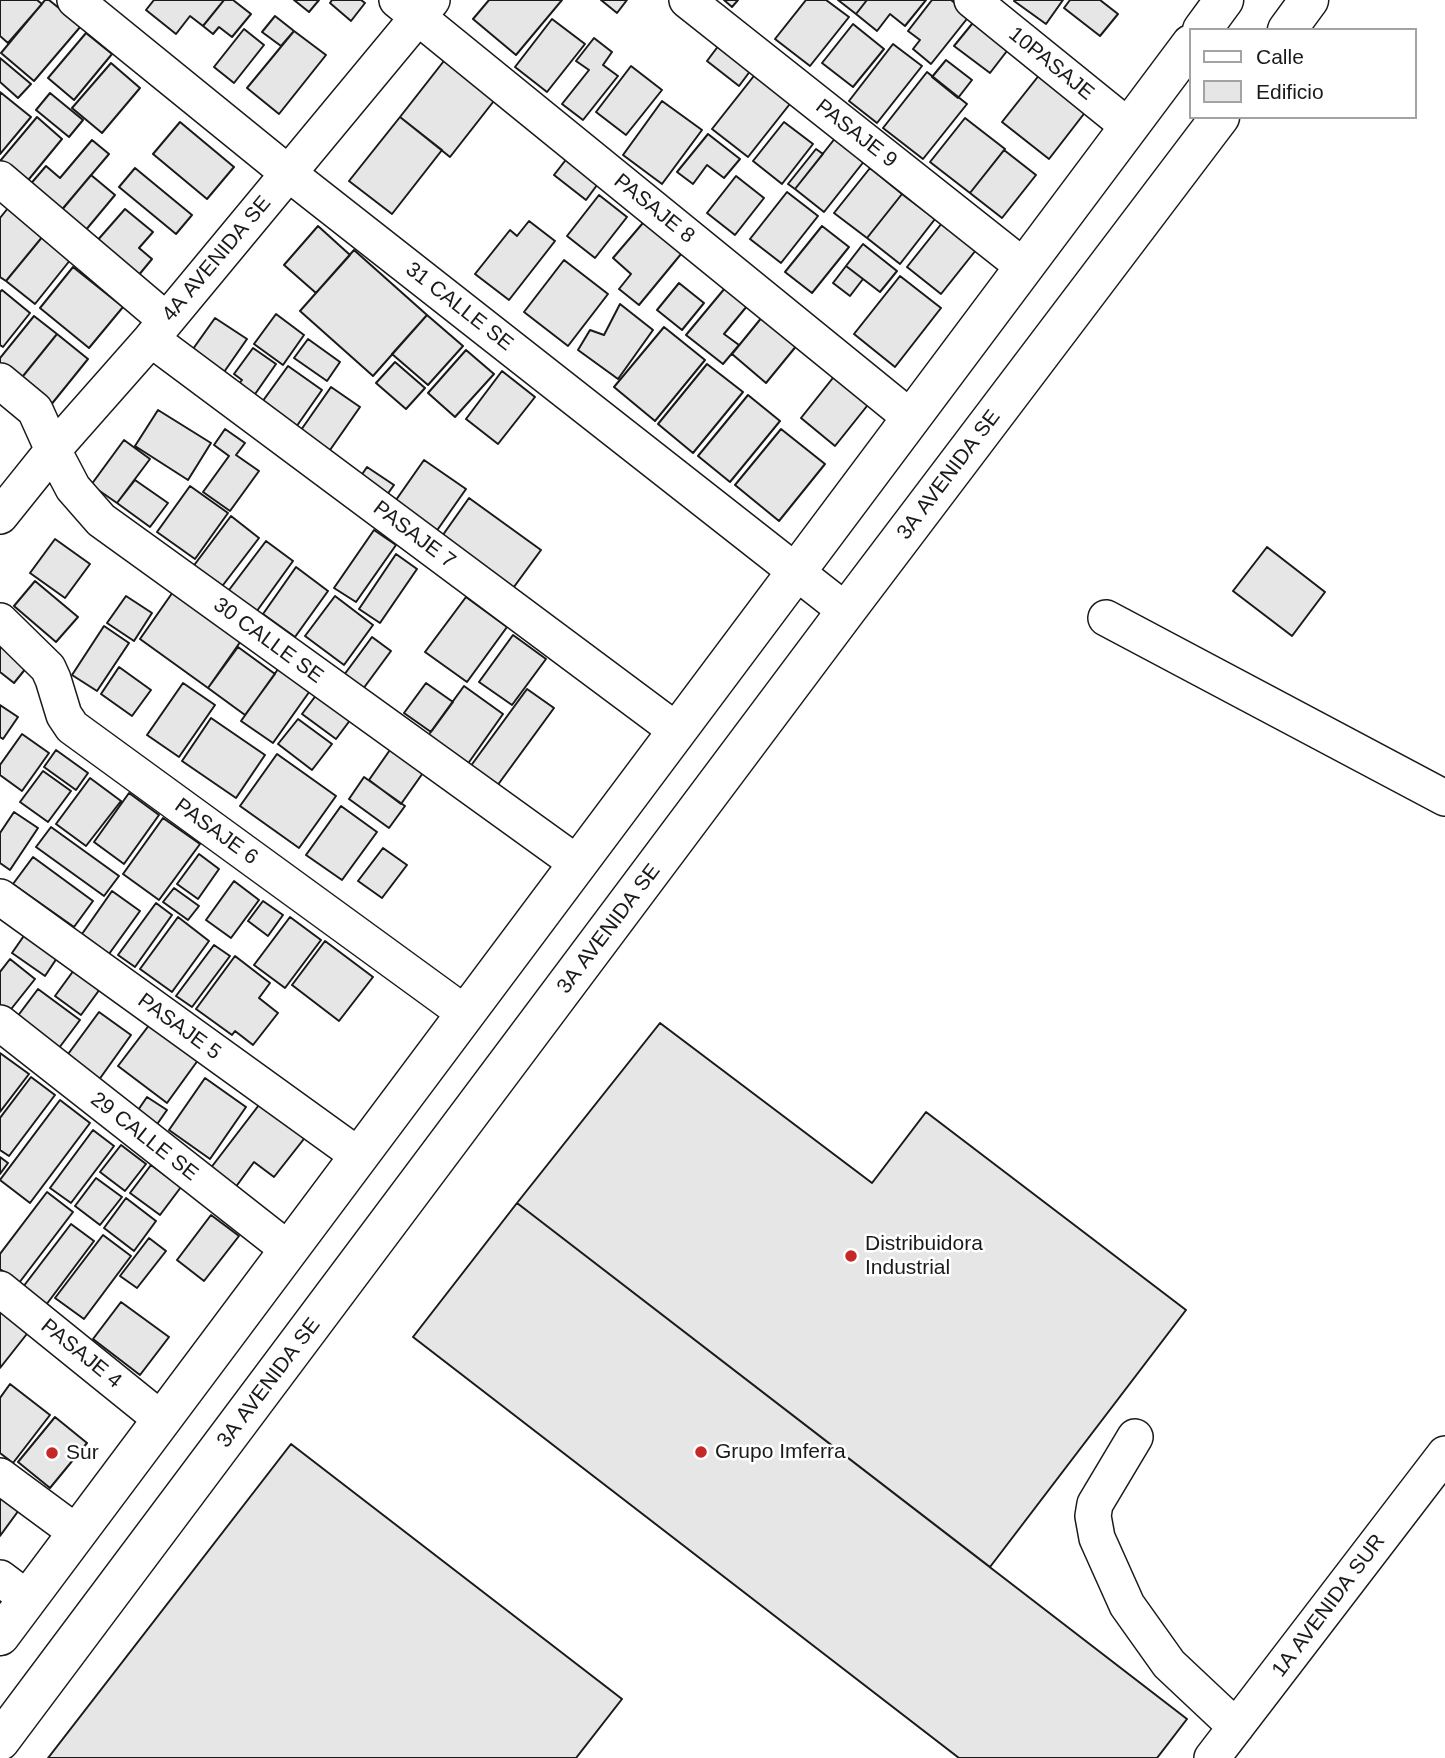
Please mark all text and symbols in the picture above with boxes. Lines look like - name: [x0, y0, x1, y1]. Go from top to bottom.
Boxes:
- street label: 10PASAJE: [1003, 22, 1099, 106]
- legend: [1190, 28, 1417, 119]
- text: Calle: [1256, 45, 1304, 68]
- text: Edificio: [1256, 80, 1324, 103]
- street label: PASAJE 9: [810, 94, 902, 174]
- street label: PASAJE 8: [609, 169, 699, 249]
- street label: 4A AVENIDA SE: [157, 191, 277, 327]
- street label: 31 CALLE SE: [400, 257, 518, 357]
- street label: 3A AVENIDA SE: [892, 405, 1006, 545]
- street label: PASAJE 7: [368, 496, 460, 574]
- street label: 30 CALLE SE: [208, 593, 328, 689]
- street label: PASAJE 6: [170, 793, 262, 871]
- street label: 3A AVENIDA SE: [552, 859, 666, 999]
- street label: PASAJE 5: [133, 988, 225, 1066]
- street label: 29 CALLE SE: [85, 1087, 203, 1187]
- place label: Distribuidora Industrial: [865, 1231, 983, 1281]
- marker: Distribuidora Industrial: [843, 1248, 859, 1264]
- street label: 3A AVENIDA SE: [212, 1313, 326, 1453]
- street label: PASAJE 4: [36, 1314, 126, 1394]
- place label: Grupo Imferra: [715, 1439, 846, 1465]
- place label: Sur: [66, 1440, 99, 1466]
- marker: Grupo Imferra: [693, 1444, 709, 1460]
- marker: Sur: [44, 1445, 60, 1461]
- street label: 1A AVENIDA SUR: [1267, 1530, 1391, 1682]

